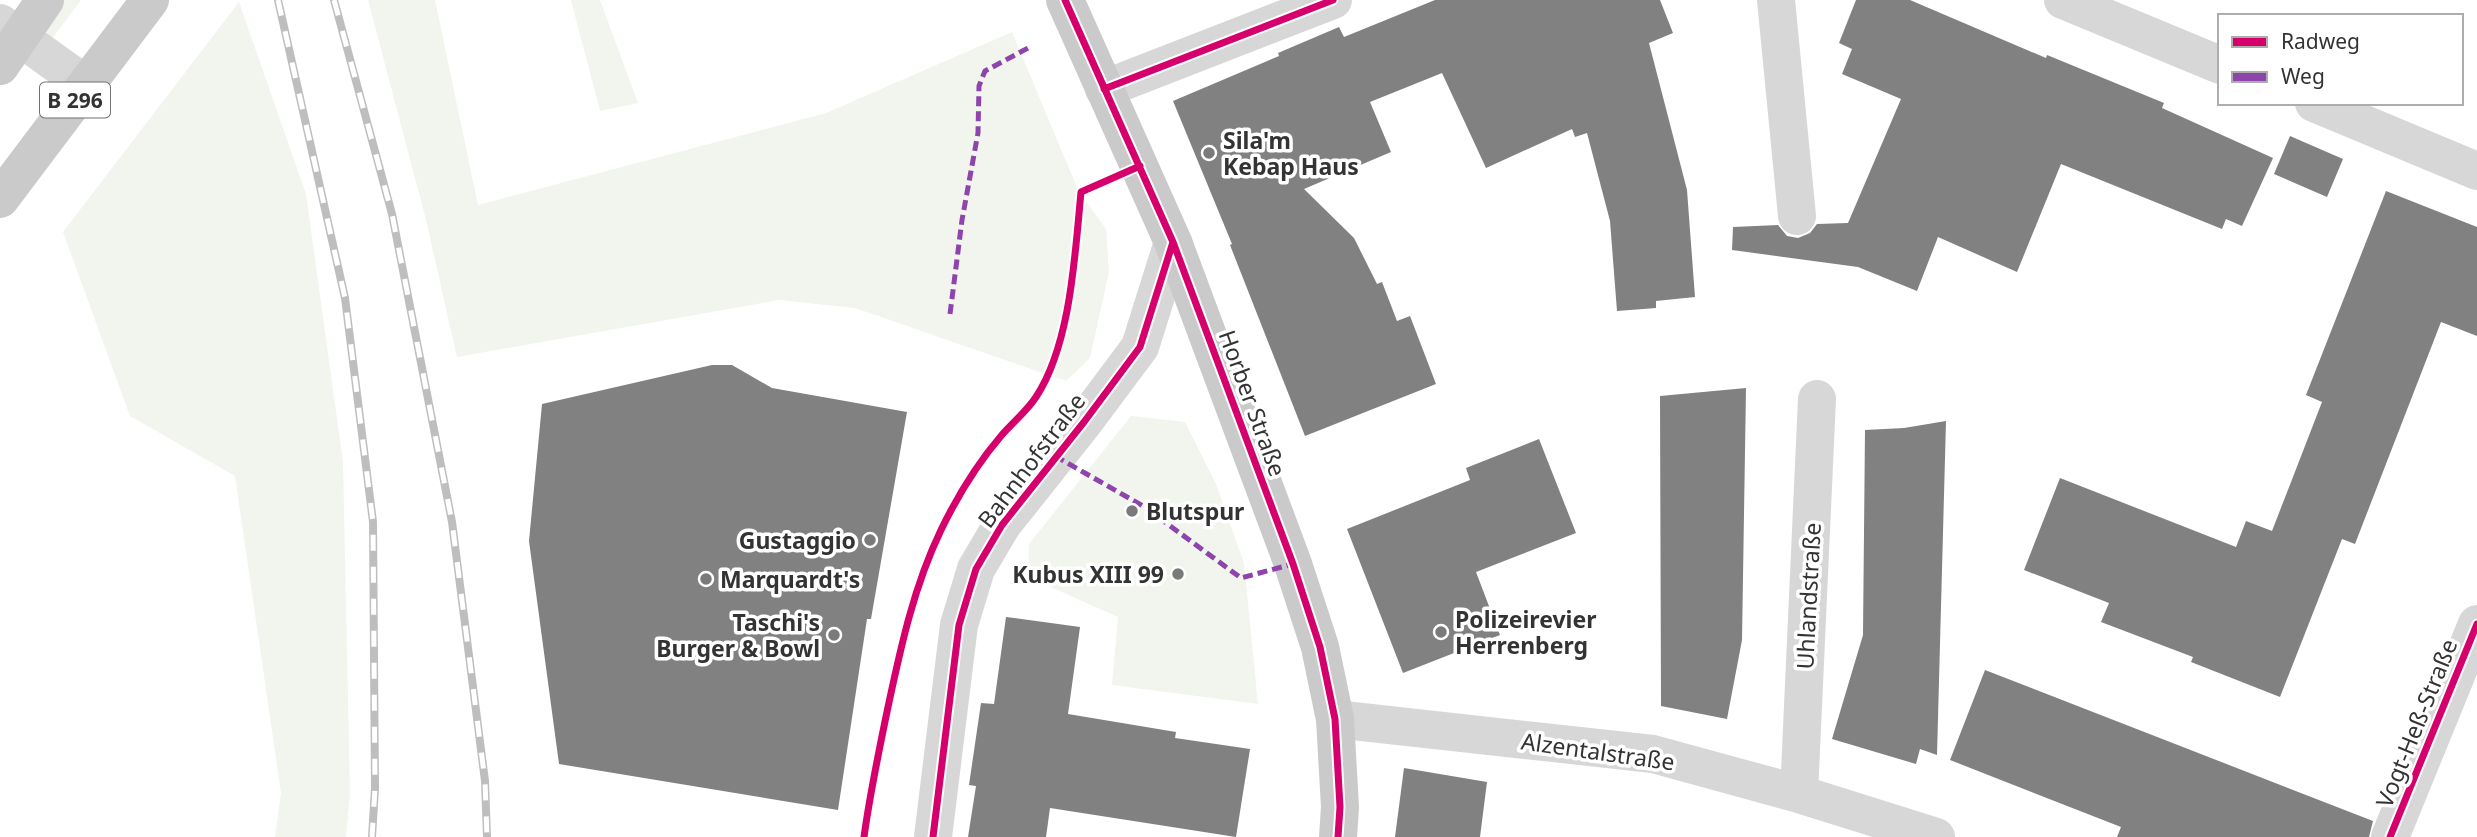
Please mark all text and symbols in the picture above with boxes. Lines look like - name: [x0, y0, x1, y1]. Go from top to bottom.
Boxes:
- legend: [2218, 14, 2463, 105]
- text: Radweg: [2281, 27, 2360, 55]
- text: Weg: [2281, 62, 2325, 90]
- road number: B 296: [40, 82, 110, 118]
- place label: Sila'm Kebap Haus: [1223, 124, 1359, 182]
- marker: Sila'm Kebap Haus: [1201, 145, 1217, 161]
- street label: Horber Straße: [1212, 325, 1294, 481]
- street label: Bahnhofstraße: [970, 386, 1092, 534]
- place label: Blutspur: [1146, 495, 1244, 527]
- marker: Blutspur: [1124, 503, 1140, 519]
- street label: Uhlandstraße: [1788, 522, 1828, 670]
- place label: Gustaggio: [739, 524, 856, 556]
- marker: Gustaggio: [862, 532, 878, 548]
- place label: Kubus XIII 99: [1012, 558, 1164, 590]
- place label: Marquardt's: [720, 563, 860, 595]
- marker: Kubus XIII 99: [1170, 566, 1186, 582]
- marker: Marquardt's: [698, 571, 714, 587]
- place label: Polizeirevier Herrenberg: [1455, 603, 1596, 661]
- place label: Taschi's Burger & Bowl: [656, 606, 820, 664]
- marker: Polizeirevier Herrenberg: [1433, 624, 1449, 640]
- marker: Taschi's Burger & Bowl: [826, 627, 842, 643]
- street label: Vogt-Heß-Straße: [2368, 634, 2464, 812]
- street label: Alzentalstraße: [1519, 724, 1677, 778]

